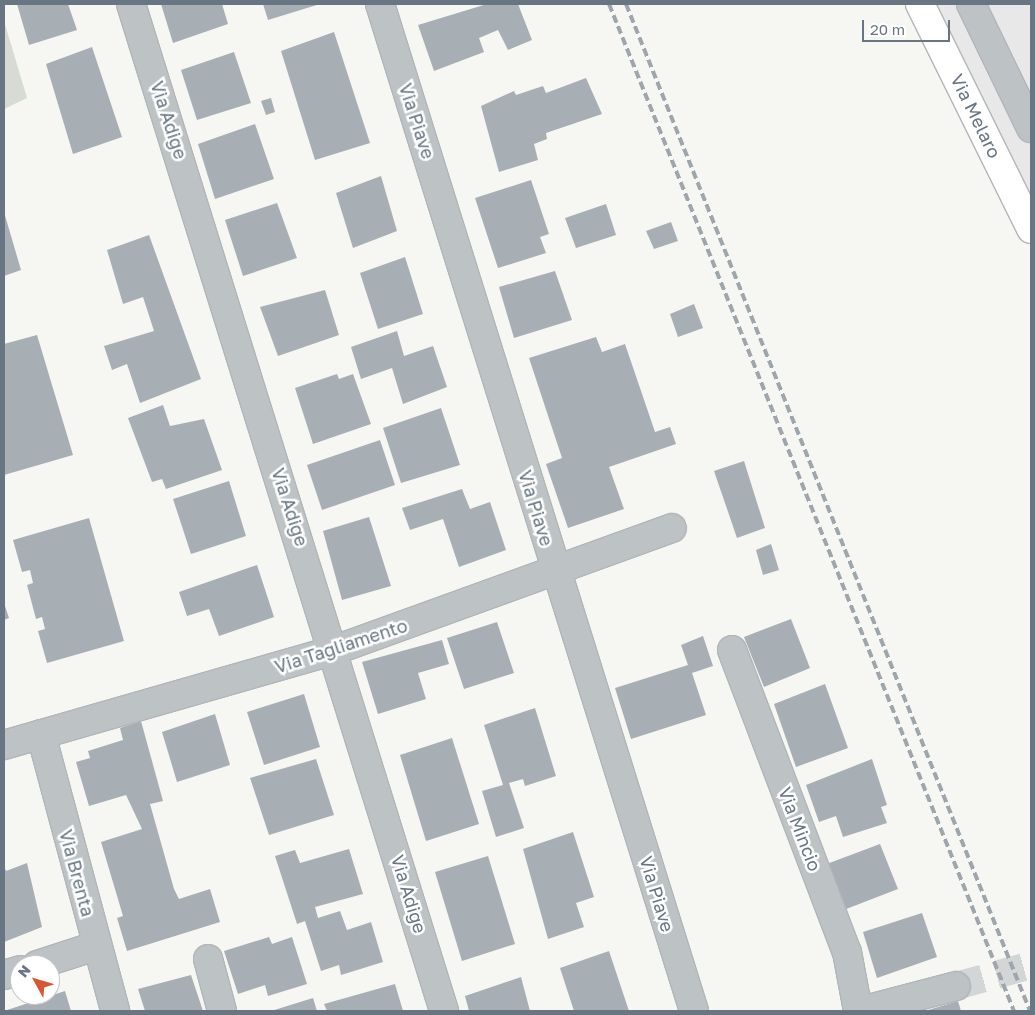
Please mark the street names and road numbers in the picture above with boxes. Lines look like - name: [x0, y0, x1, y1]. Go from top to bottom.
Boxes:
- street label: Via Melaro: [946, 70, 1006, 162]
- street label: Via Adige: [146, 78, 192, 162]
- street label: Via Piave: [395, 81, 439, 161]
- street label: Via Adige: [267, 465, 313, 549]
- street label: Via Piave: [514, 467, 558, 549]
- street label: Via Tagliamento: [272, 614, 410, 678]
- street label: Via Mincio: [774, 784, 826, 874]
- street label: Via Brenta: [55, 827, 99, 919]
- street label: Via Adige: [387, 852, 431, 936]
- street label: Via Piave: [635, 853, 679, 935]

